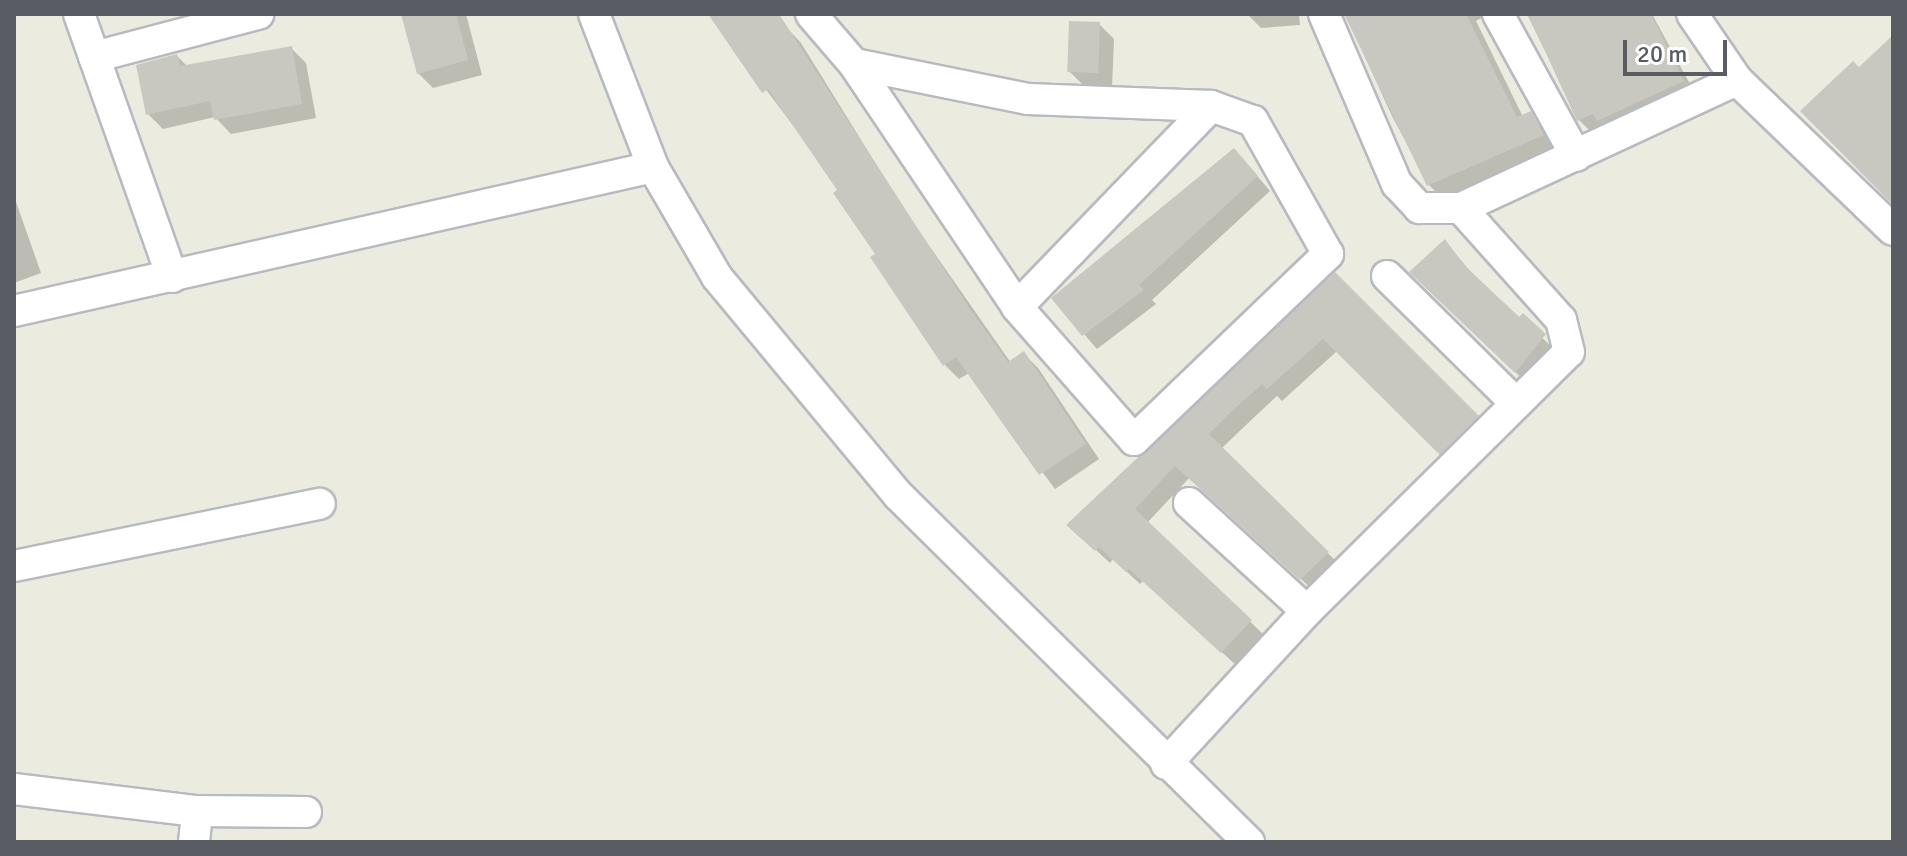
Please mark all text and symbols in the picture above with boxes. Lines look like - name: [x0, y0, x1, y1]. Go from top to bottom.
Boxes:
- scale bar: [1627, 24, 1731, 74]
- text: 20 m: [1637, 39, 1687, 69]

